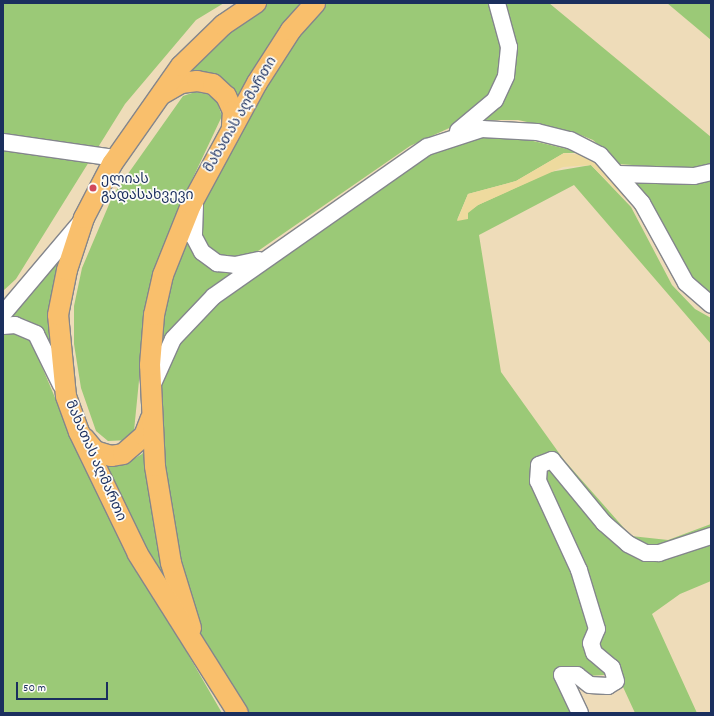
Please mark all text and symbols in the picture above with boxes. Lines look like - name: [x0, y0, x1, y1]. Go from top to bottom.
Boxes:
- street label: მახათას აღმართი: [201, 54, 281, 176]
- place label: ელიას გადასახვევი: [101, 172, 194, 204]
- marker: ელიას გადასახვევი: [88, 183, 98, 193]
- street label: მახათას აღმართი: [61, 398, 129, 524]
- scale bar: [18, 674, 110, 700]
- text: 50 m: [23, 680, 46, 697]

